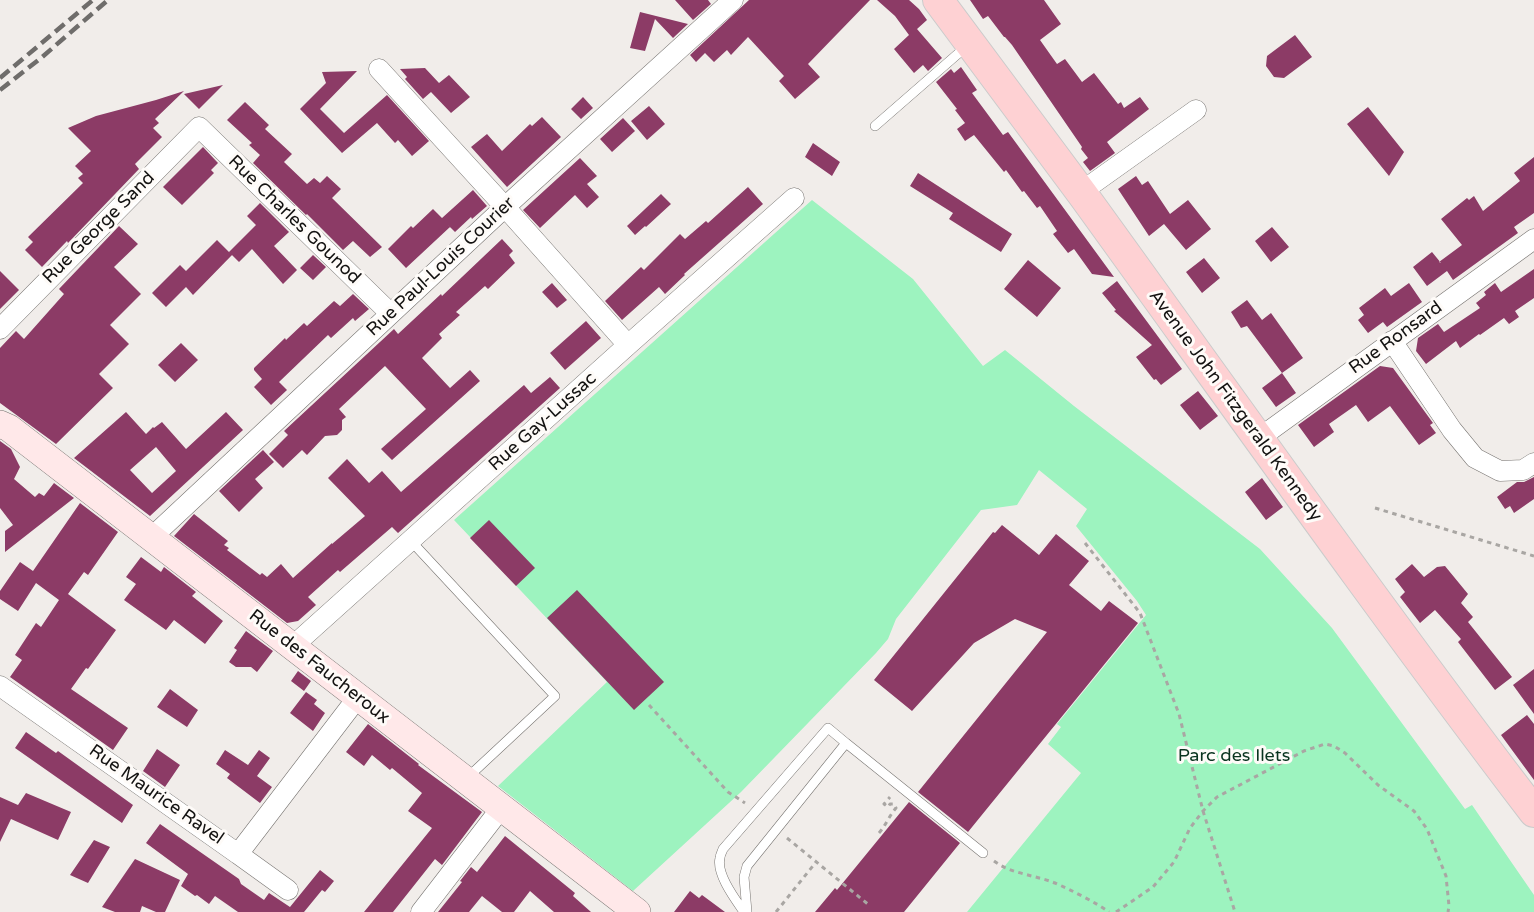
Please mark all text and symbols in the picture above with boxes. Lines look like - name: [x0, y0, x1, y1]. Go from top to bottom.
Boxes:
- street label: Rue Charles Gounod: [223, 151, 365, 289]
- street label: Rue George Sand: [38, 167, 160, 289]
- street label: Rue Paul-Louis Courier: [362, 193, 520, 341]
- street label: Avenue John Fitzgerald Kennedy: [1144, 286, 1326, 526]
- street label: Rue Ronsard: [1345, 297, 1447, 379]
- street label: Rue Gay-Lussac: [485, 368, 601, 476]
- street label: Rue des Faucheroux: [244, 605, 394, 729]
- street label: Rue Maurice Ravel: [84, 740, 228, 850]
- park label: Parc des Ilets: [1178, 745, 1290, 767]

